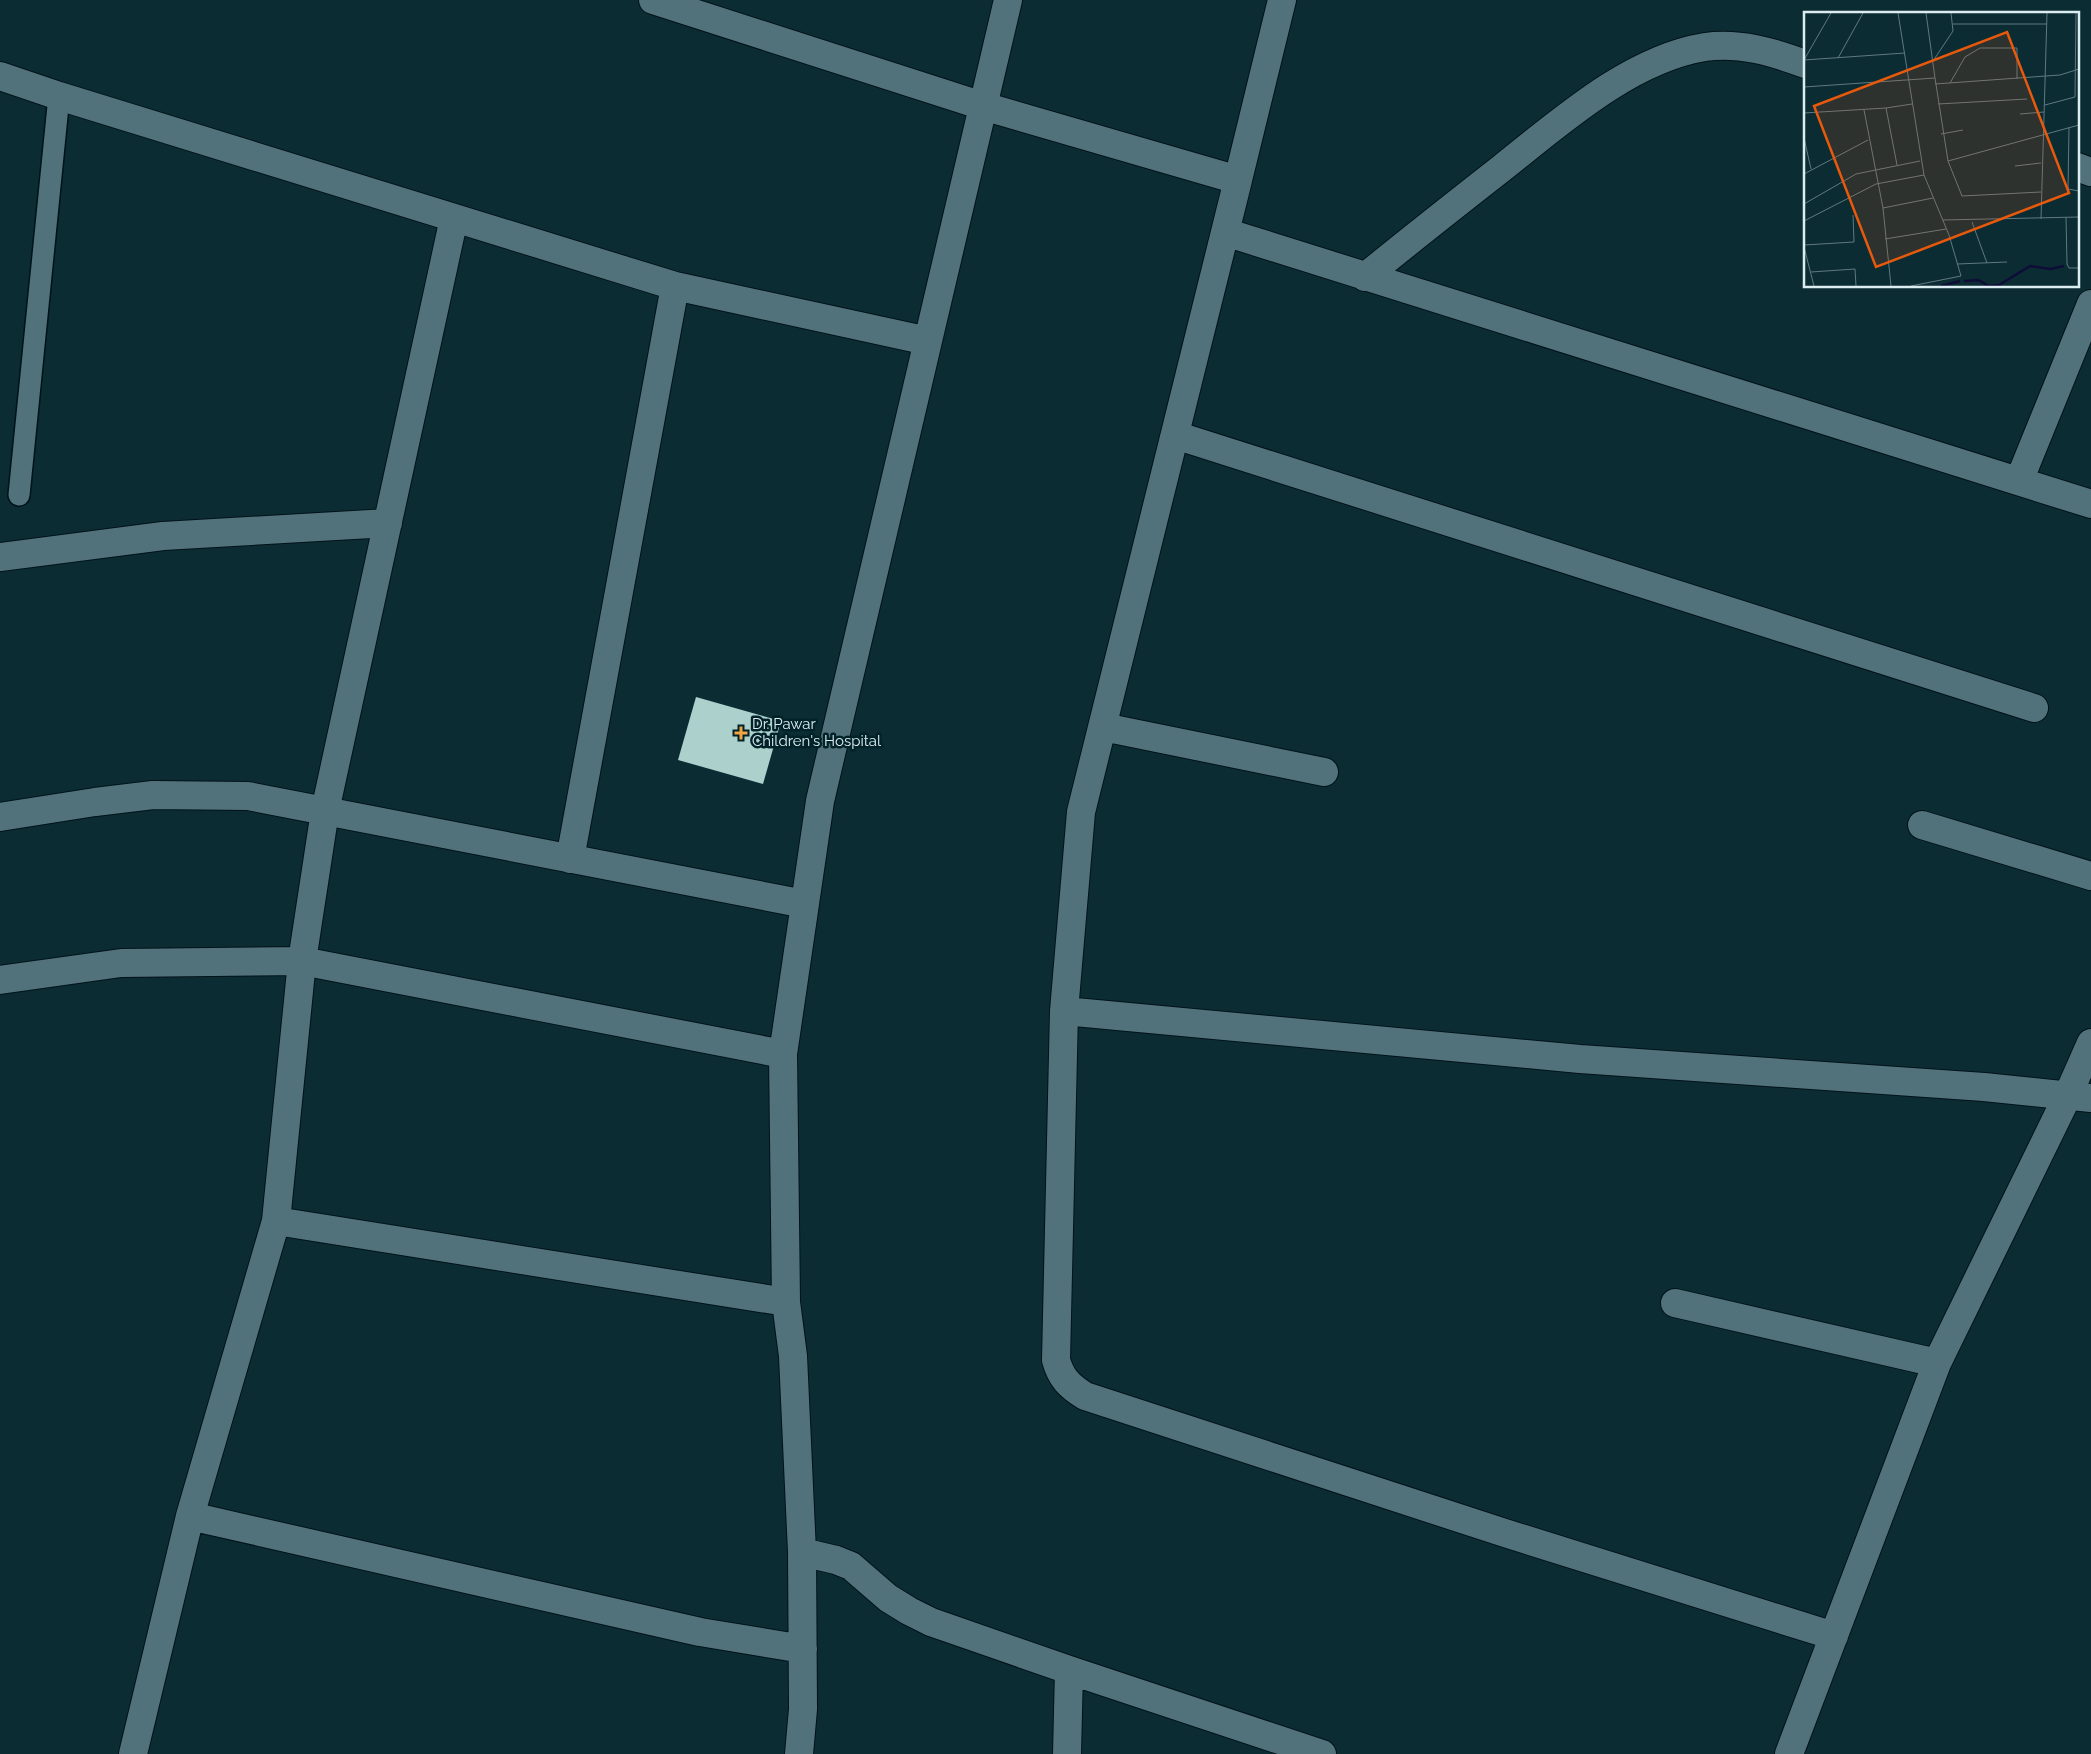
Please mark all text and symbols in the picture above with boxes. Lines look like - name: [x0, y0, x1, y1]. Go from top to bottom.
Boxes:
- inset map: [1804, 12, 2078, 288]
- place label: Dr. Pawar Children's Hospital: [752, 715, 882, 750]
- marker: Dr. Pawar Children's Hospital: [734, 726, 748, 740]

